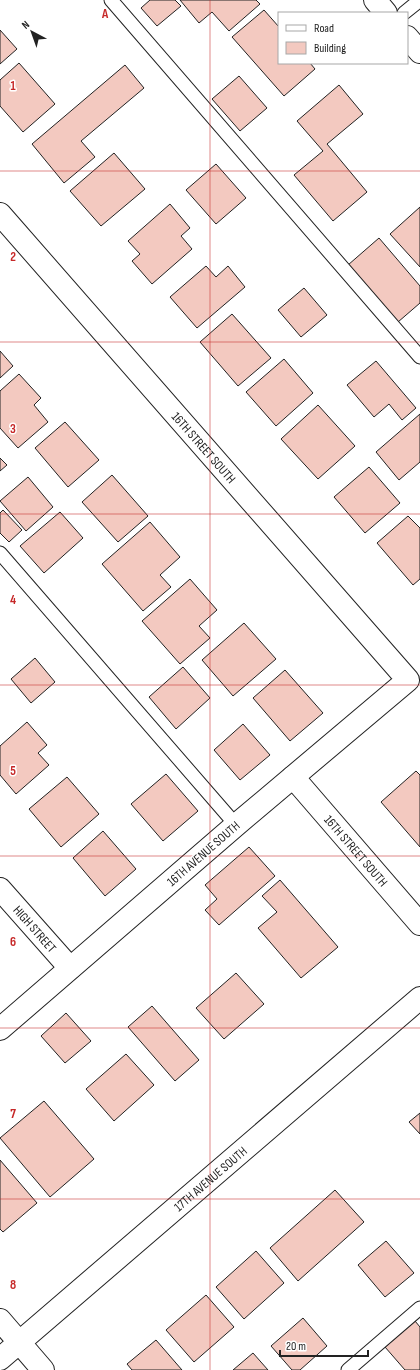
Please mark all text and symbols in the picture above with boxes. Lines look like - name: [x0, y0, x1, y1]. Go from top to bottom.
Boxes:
- text: A: [101, 6, 109, 22]
- north arrow: [12, 12, 52, 52]
- legend: [278, 12, 408, 64]
- text: N: [19, 18, 32, 32]
- text: Road: [314, 21, 334, 36]
- text: Building: [314, 41, 346, 56]
- text: 1: [10, 78, 16, 94]
- text: 2: [10, 249, 16, 265]
- street label: 16TH STREET SOUTH: [168, 409, 239, 487]
- text: 3: [10, 421, 16, 437]
- text: 4: [10, 592, 16, 608]
- text: 5: [10, 763, 16, 779]
- street label: 16TH STREET SOUTH: [320, 812, 391, 890]
- street label: 16TH AVENUE SOUTH: [164, 818, 243, 890]
- street label: HIGH STREET: [9, 903, 59, 956]
- text: 6: [10, 934, 16, 950]
- text: 7: [10, 1106, 16, 1122]
- street label: 17TH AVENUE SOUTH: [171, 1143, 251, 1215]
- text: 8: [10, 1277, 16, 1293]
- scale bar: [280, 1332, 368, 1358]
- text: 20 m: [286, 1339, 306, 1354]

